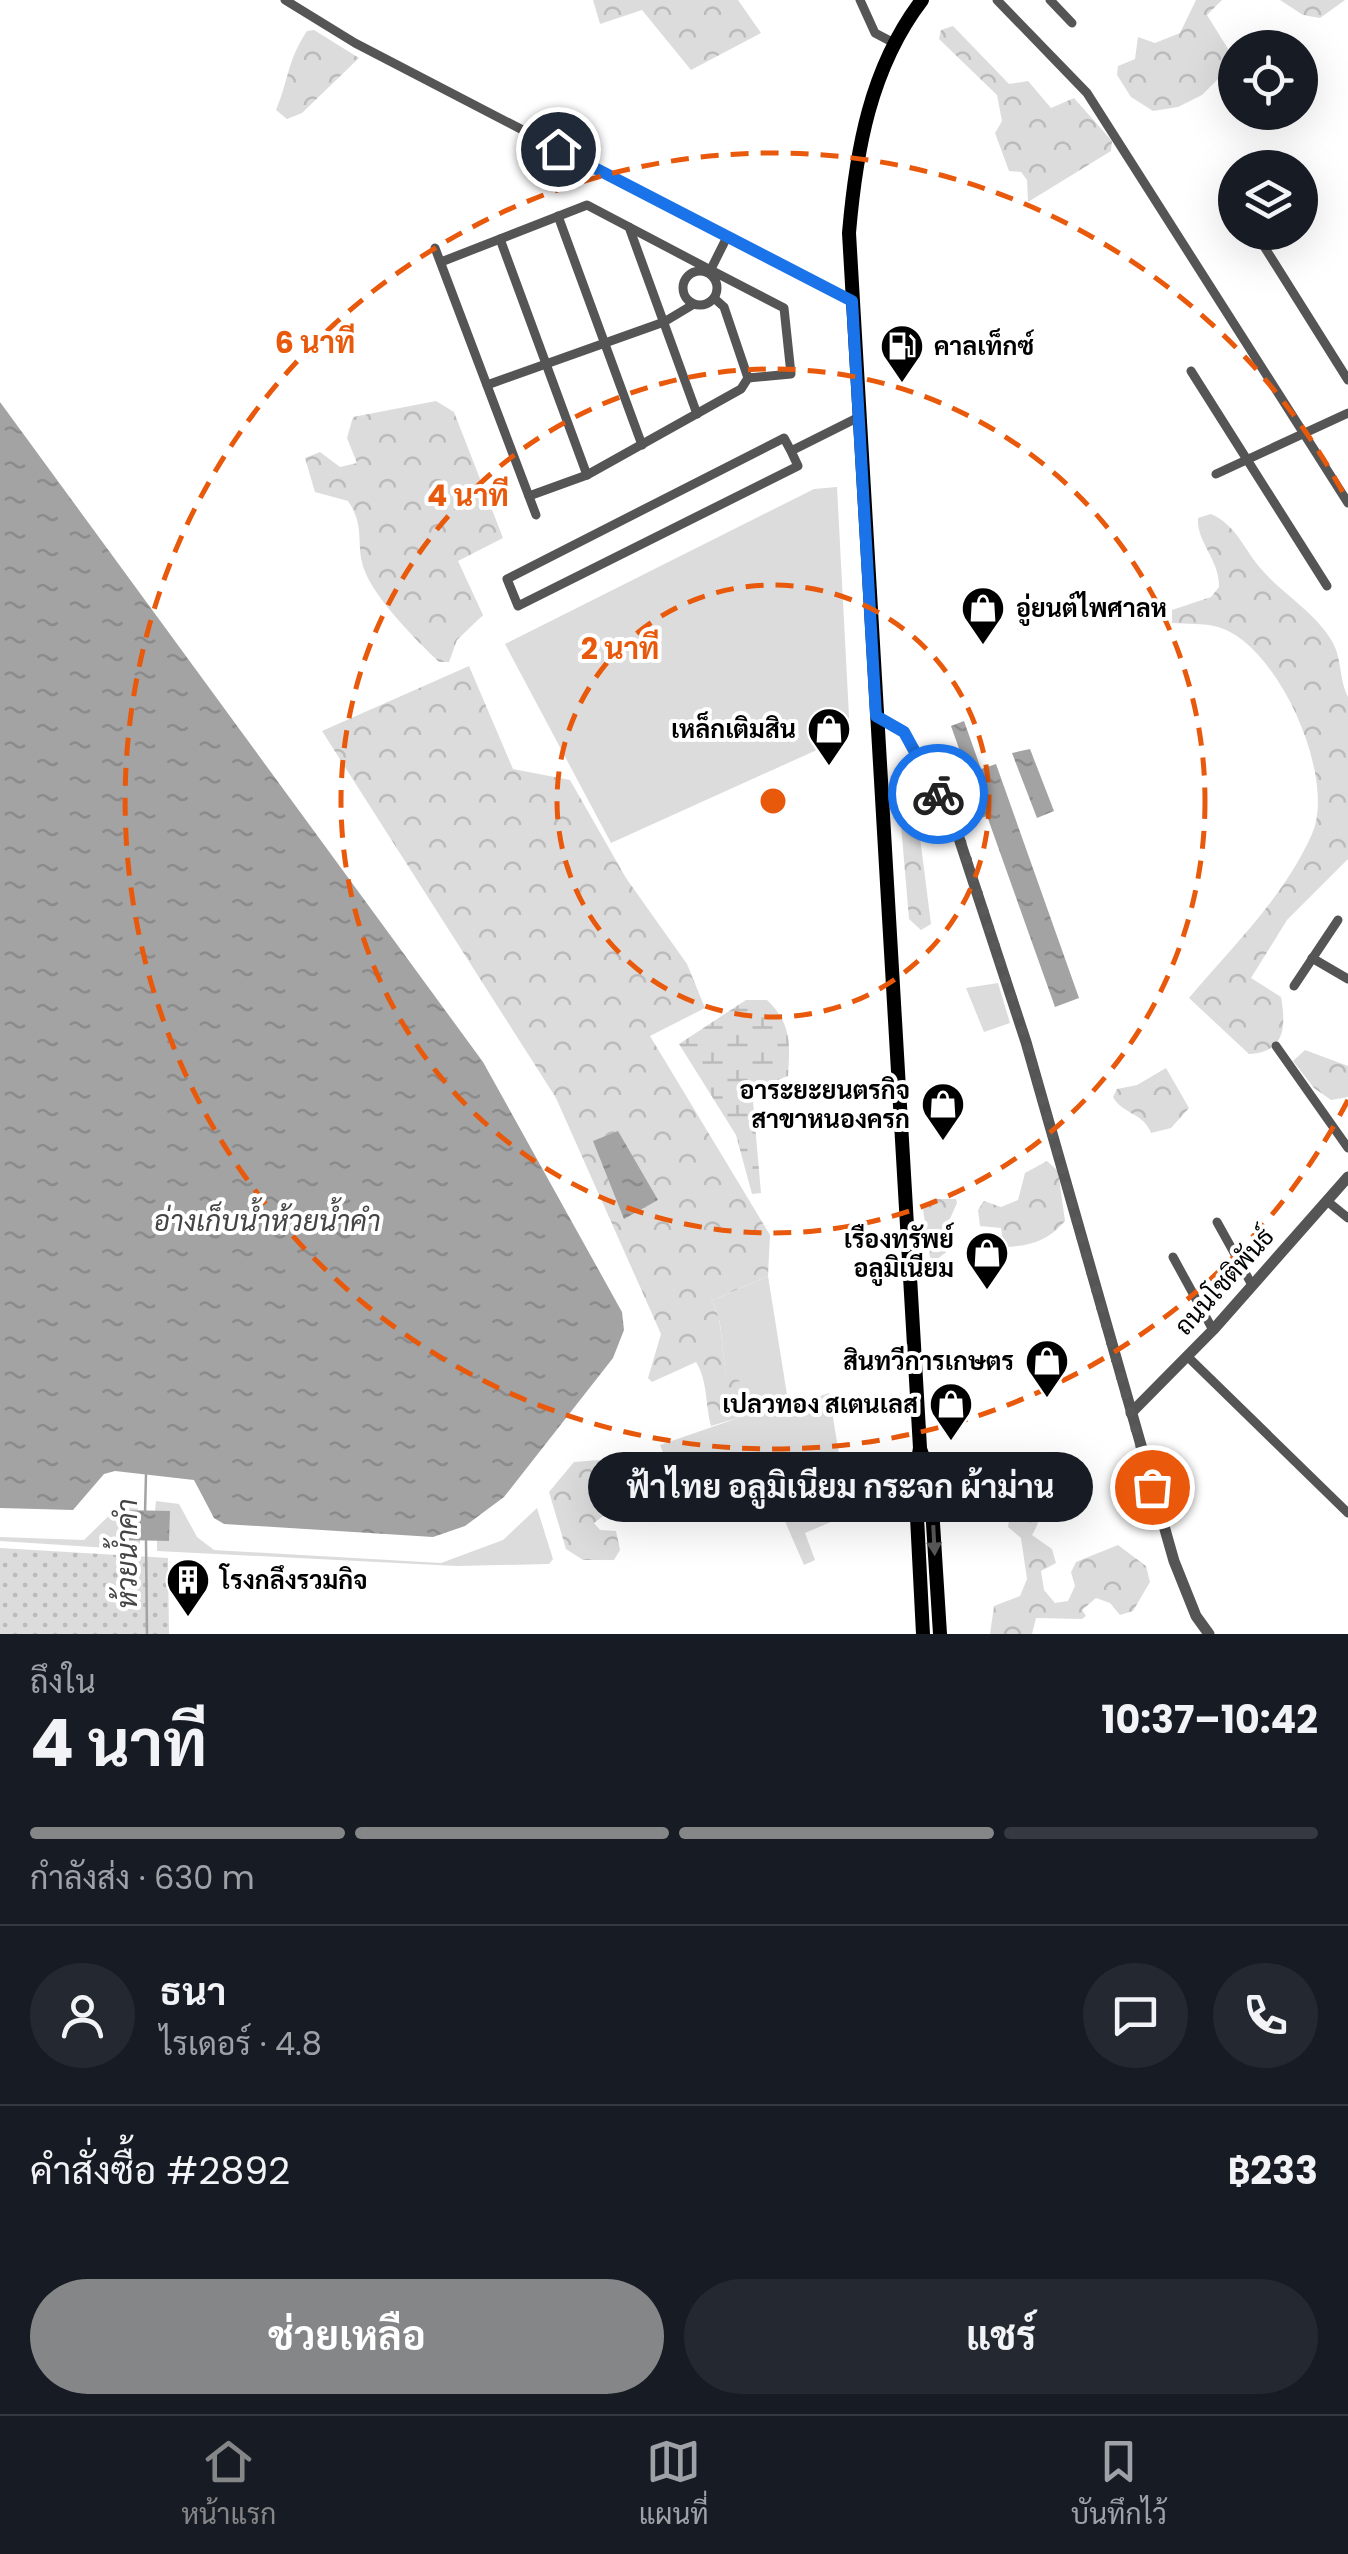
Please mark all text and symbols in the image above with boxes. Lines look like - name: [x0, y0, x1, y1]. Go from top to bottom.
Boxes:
- map controls: [1218, 30, 1318, 250]
- button: locate: [1218, 30, 1318, 130]
- pin: [516, 107, 601, 192]
- icon: home: [531, 122, 586, 177]
- button: layers: [1218, 150, 1318, 250]
- text: 6 นาที: [275, 321, 355, 364]
- fuel station icon: คาลเท็กซ์: [879, 323, 925, 384]
- place label: คาลเท็กซ์: [934, 328, 1035, 364]
- text: 4 นาที: [427, 474, 509, 517]
- shop icon: อู่ยนต์ไพศาลห: [960, 585, 1006, 646]
- place label: อู่ยนต์ไพศาลห: [1016, 591, 1167, 626]
- text: 2 นาที: [581, 627, 659, 670]
- shop icon: เหล็กเติมสิน: [806, 706, 852, 767]
- place label: เหล็กเติมสิน: [671, 711, 796, 747]
- courier: [888, 744, 988, 844]
- icon: bike: [911, 767, 966, 822]
- centre of rings: [755, 783, 791, 819]
- place label: อาระยะยนตรกิจ สาขาหนองครก: [739, 1073, 910, 1137]
- shop icon: อาระยะยนตรกิจ สาขาหนองครก: [920, 1081, 966, 1142]
- water label: อ่างเก็บน้ำห้วยน้ำคำ: [153, 1197, 381, 1241]
- street label: ถนนโชติพันธ์: [1167, 1220, 1282, 1343]
- place label: เรืองทรัพย์ อลูมิเนียม: [844, 1222, 955, 1286]
- shop icon: เรืองทรัพย์ อลูมิเนียม: [964, 1230, 1010, 1291]
- shop icon: สินทวีการเกษตร: [1024, 1338, 1070, 1399]
- place label: สินทวีการเกษตร: [843, 1344, 1014, 1379]
- shop icon: เปลวทอง สเตนเลส: [928, 1381, 974, 1442]
- place label: เปลวทอง สเตนเลส: [722, 1387, 918, 1422]
- pin: [1110, 1445, 1195, 1530]
- callout: ฟ้าไทย อลูมิเนียม กระจก ผ้าม่าน: [587, 1452, 1092, 1522]
- icon: bag: [1125, 1460, 1180, 1515]
- text: ฟ้าไทย อลูมิเนียม กระจก ผ้าม่าน: [626, 1464, 1055, 1509]
- water label: ห้วยน้ำคำ: [103, 1499, 147, 1609]
- one-way arrow: [926, 1525, 942, 1557]
- building icon: โรงกลึงรวมกิจ: [165, 1557, 211, 1618]
- place label: โรงกลึงรวมกิจ: [218, 1563, 367, 1598]
- text: ถึงใน: [30, 1659, 96, 1704]
- text: 10:37–10:42: [1101, 1693, 1318, 1746]
- text: 4 นาที: [30, 1698, 207, 1789]
- text: กำลังส่ง · 630 m: [30, 1855, 255, 1900]
- button: person: [30, 1963, 135, 2068]
- button: chat: [1083, 1963, 1188, 2068]
- button: phone: [1213, 1963, 1318, 2068]
- text: ธนา: [160, 1965, 226, 2018]
- text: ไรเดอร์ · 4.8: [160, 2021, 322, 2066]
- text: คำสั่งซื้อ #2892: [30, 2144, 290, 2197]
- text: ฿233: [1227, 2144, 1318, 2197]
- button: ช่วยเหลือ: [30, 2279, 664, 2394]
- button: แชร์: [684, 2279, 1318, 2394]
- tab: หน้าแรก: [181, 2434, 276, 2536]
- tab: แผนที่: [639, 2434, 709, 2536]
- tab: บันทึกไว้: [1071, 2434, 1167, 2536]

